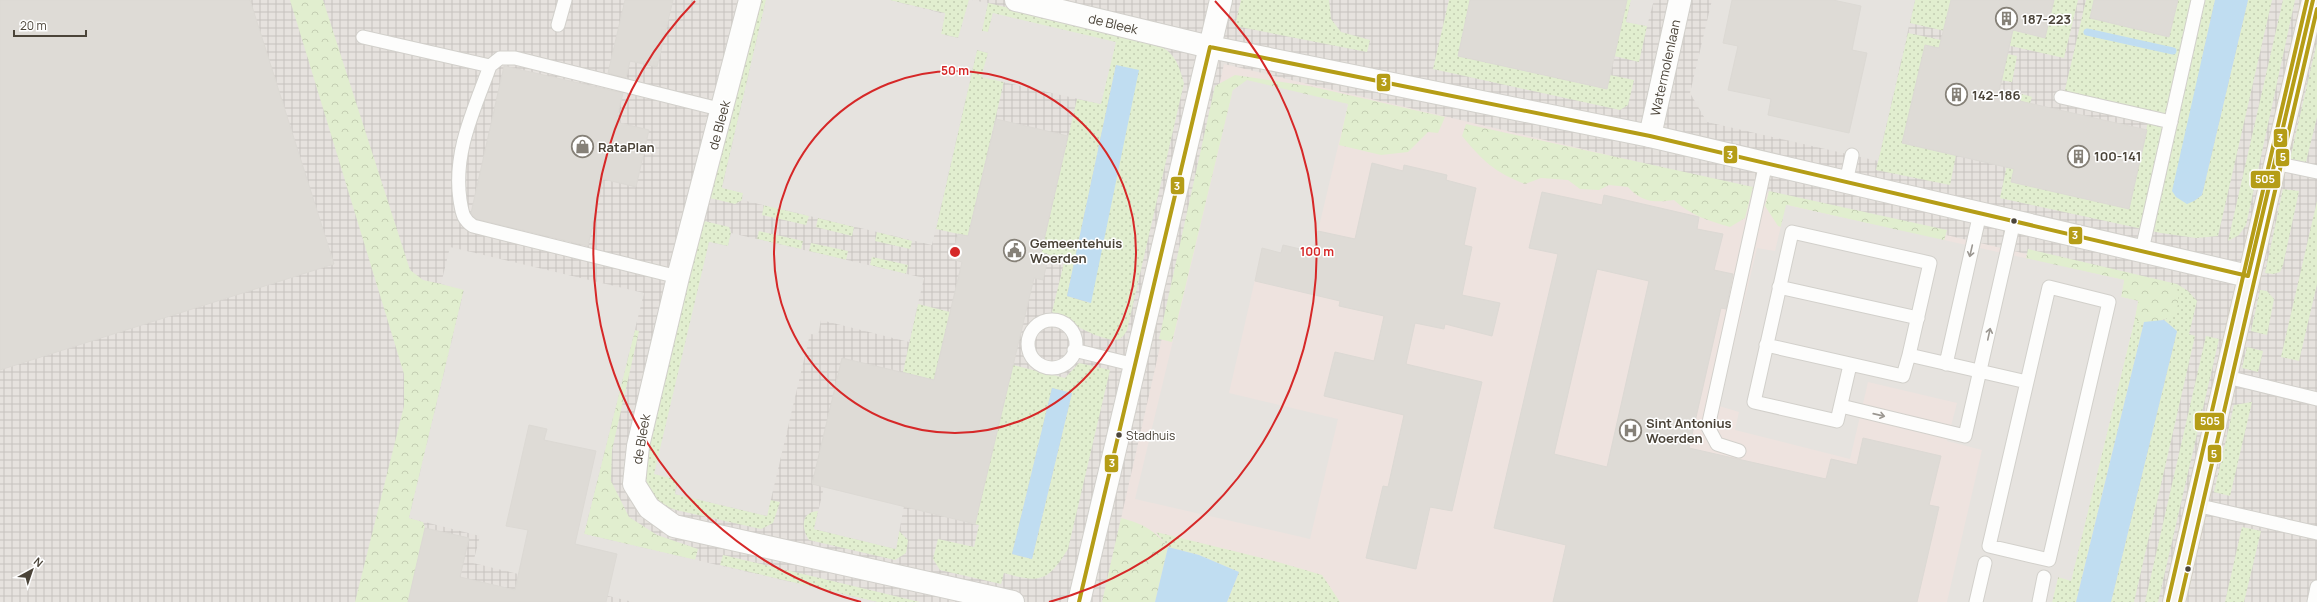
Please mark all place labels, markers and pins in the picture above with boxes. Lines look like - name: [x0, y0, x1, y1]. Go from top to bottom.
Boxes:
- building icon: 187-223: [1994, 6, 2020, 32]
- place label: 187-223: [2022, 10, 2071, 28]
- building icon: 142-186: [1943, 82, 1969, 108]
- place label: 142-186: [1972, 86, 2021, 104]
- shop icon: RataPlan: [570, 134, 596, 160]
- place label: RataPlan: [598, 138, 655, 156]
- building icon: 100-141: [2066, 143, 2092, 169]
- place label: 100-141: [2094, 147, 2142, 165]
- unlabelled marker: [2009, 216, 2019, 226]
- place label: Gemeentehuis Woerden: [1030, 234, 1122, 267]
- public building icon: Gemeentehuis Woerden: [1001, 237, 1027, 263]
- centre of rings: [948, 245, 962, 259]
- place label: Sint Antonius Woerden: [1646, 414, 1732, 447]
- hospital icon: Sint Antonius Woerden: [1618, 417, 1644, 443]
- place label: Stadhuis: [1126, 427, 1175, 444]
- marker: Stadhuis: [1114, 430, 1124, 440]
- unlabelled marker: [2183, 564, 2193, 574]

